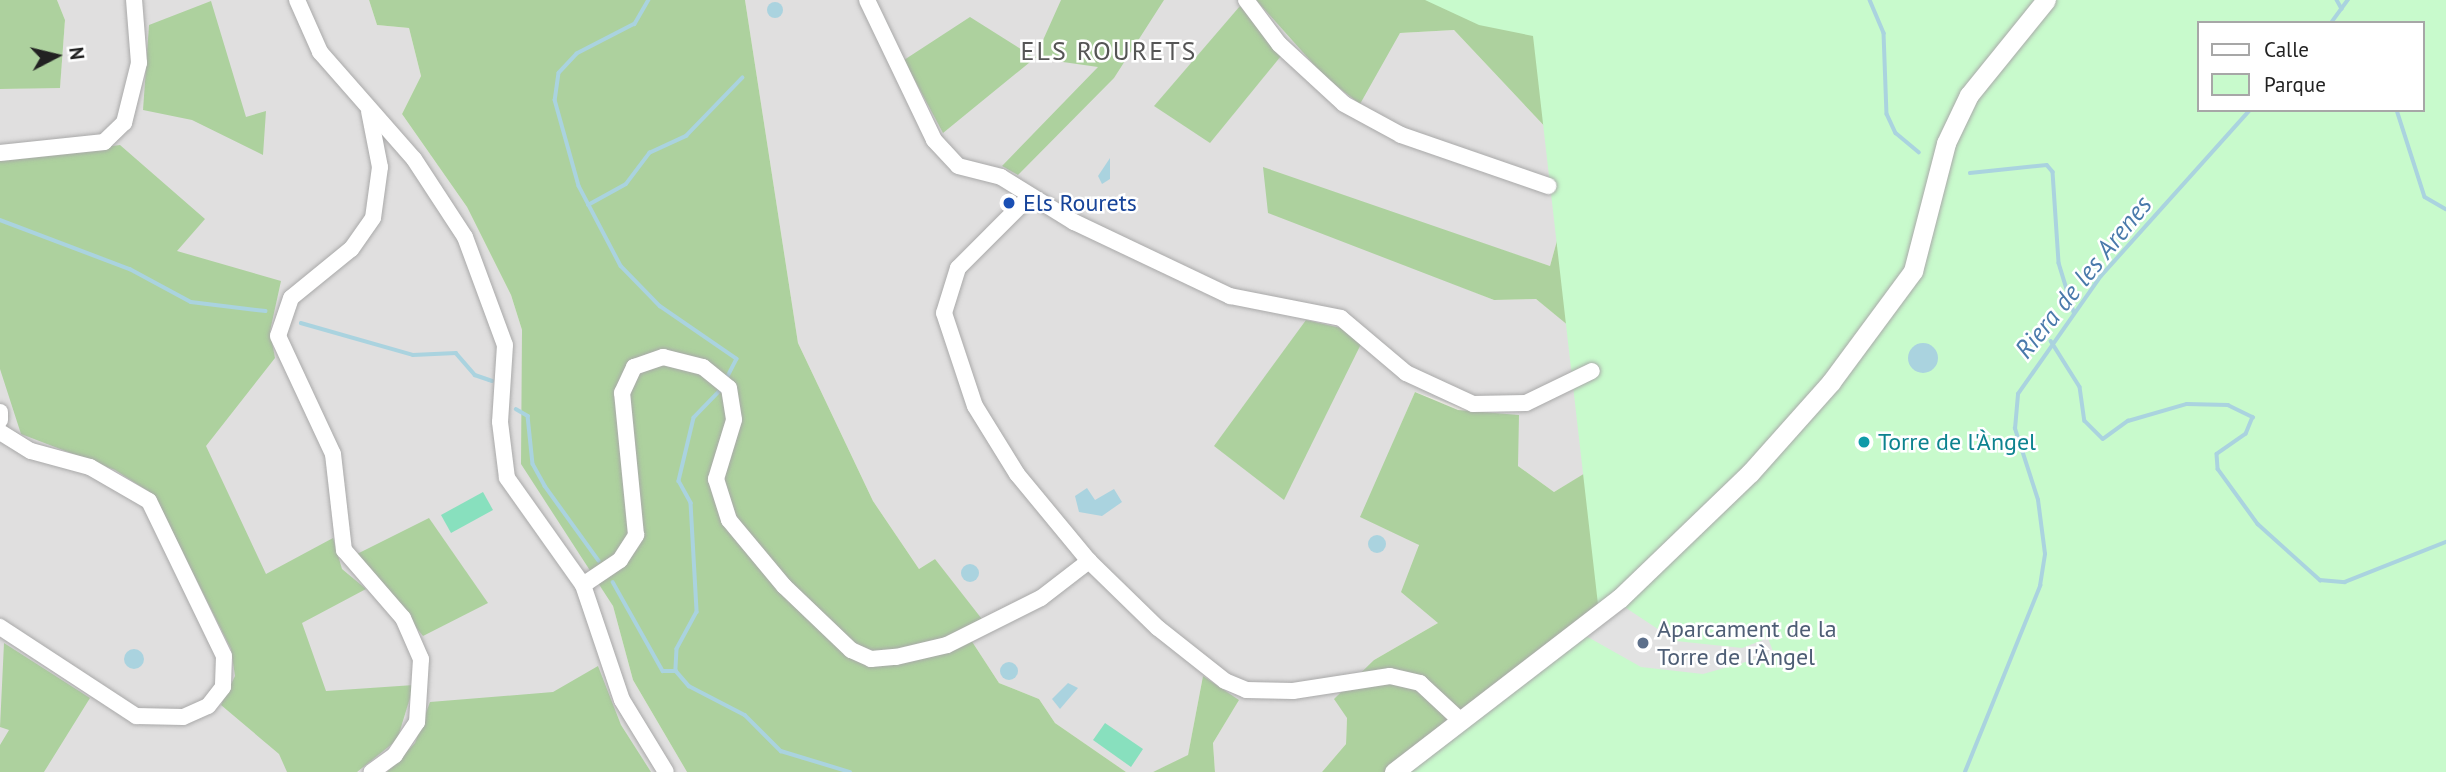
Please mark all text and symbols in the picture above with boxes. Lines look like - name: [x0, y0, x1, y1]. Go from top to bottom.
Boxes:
- north arrow: [21, 21, 91, 91]
- legend: [2198, 21, 2425, 112]
- district label: ELS ROURETS: [1022, 35, 1196, 67]
- text: Calle: [2264, 36, 2309, 63]
- text: N: [64, 46, 90, 61]
- text: Parque: [2264, 71, 2326, 98]
- place label: Els Rourets: [1023, 189, 1137, 217]
- water label: Riera de les Arenes: [2008, 189, 2158, 365]
- marker: Els Rourets: [1001, 195, 1017, 211]
- place label: Torre de l'Àngel: [1878, 428, 2036, 456]
- marker: Torre de l'Àngel: [1856, 434, 1872, 450]
- place label: Aparcament de la Torre de l'Àngel: [1657, 615, 1837, 671]
- marker: Aparcament de la Torre de l'Àngel: [1635, 635, 1651, 651]

